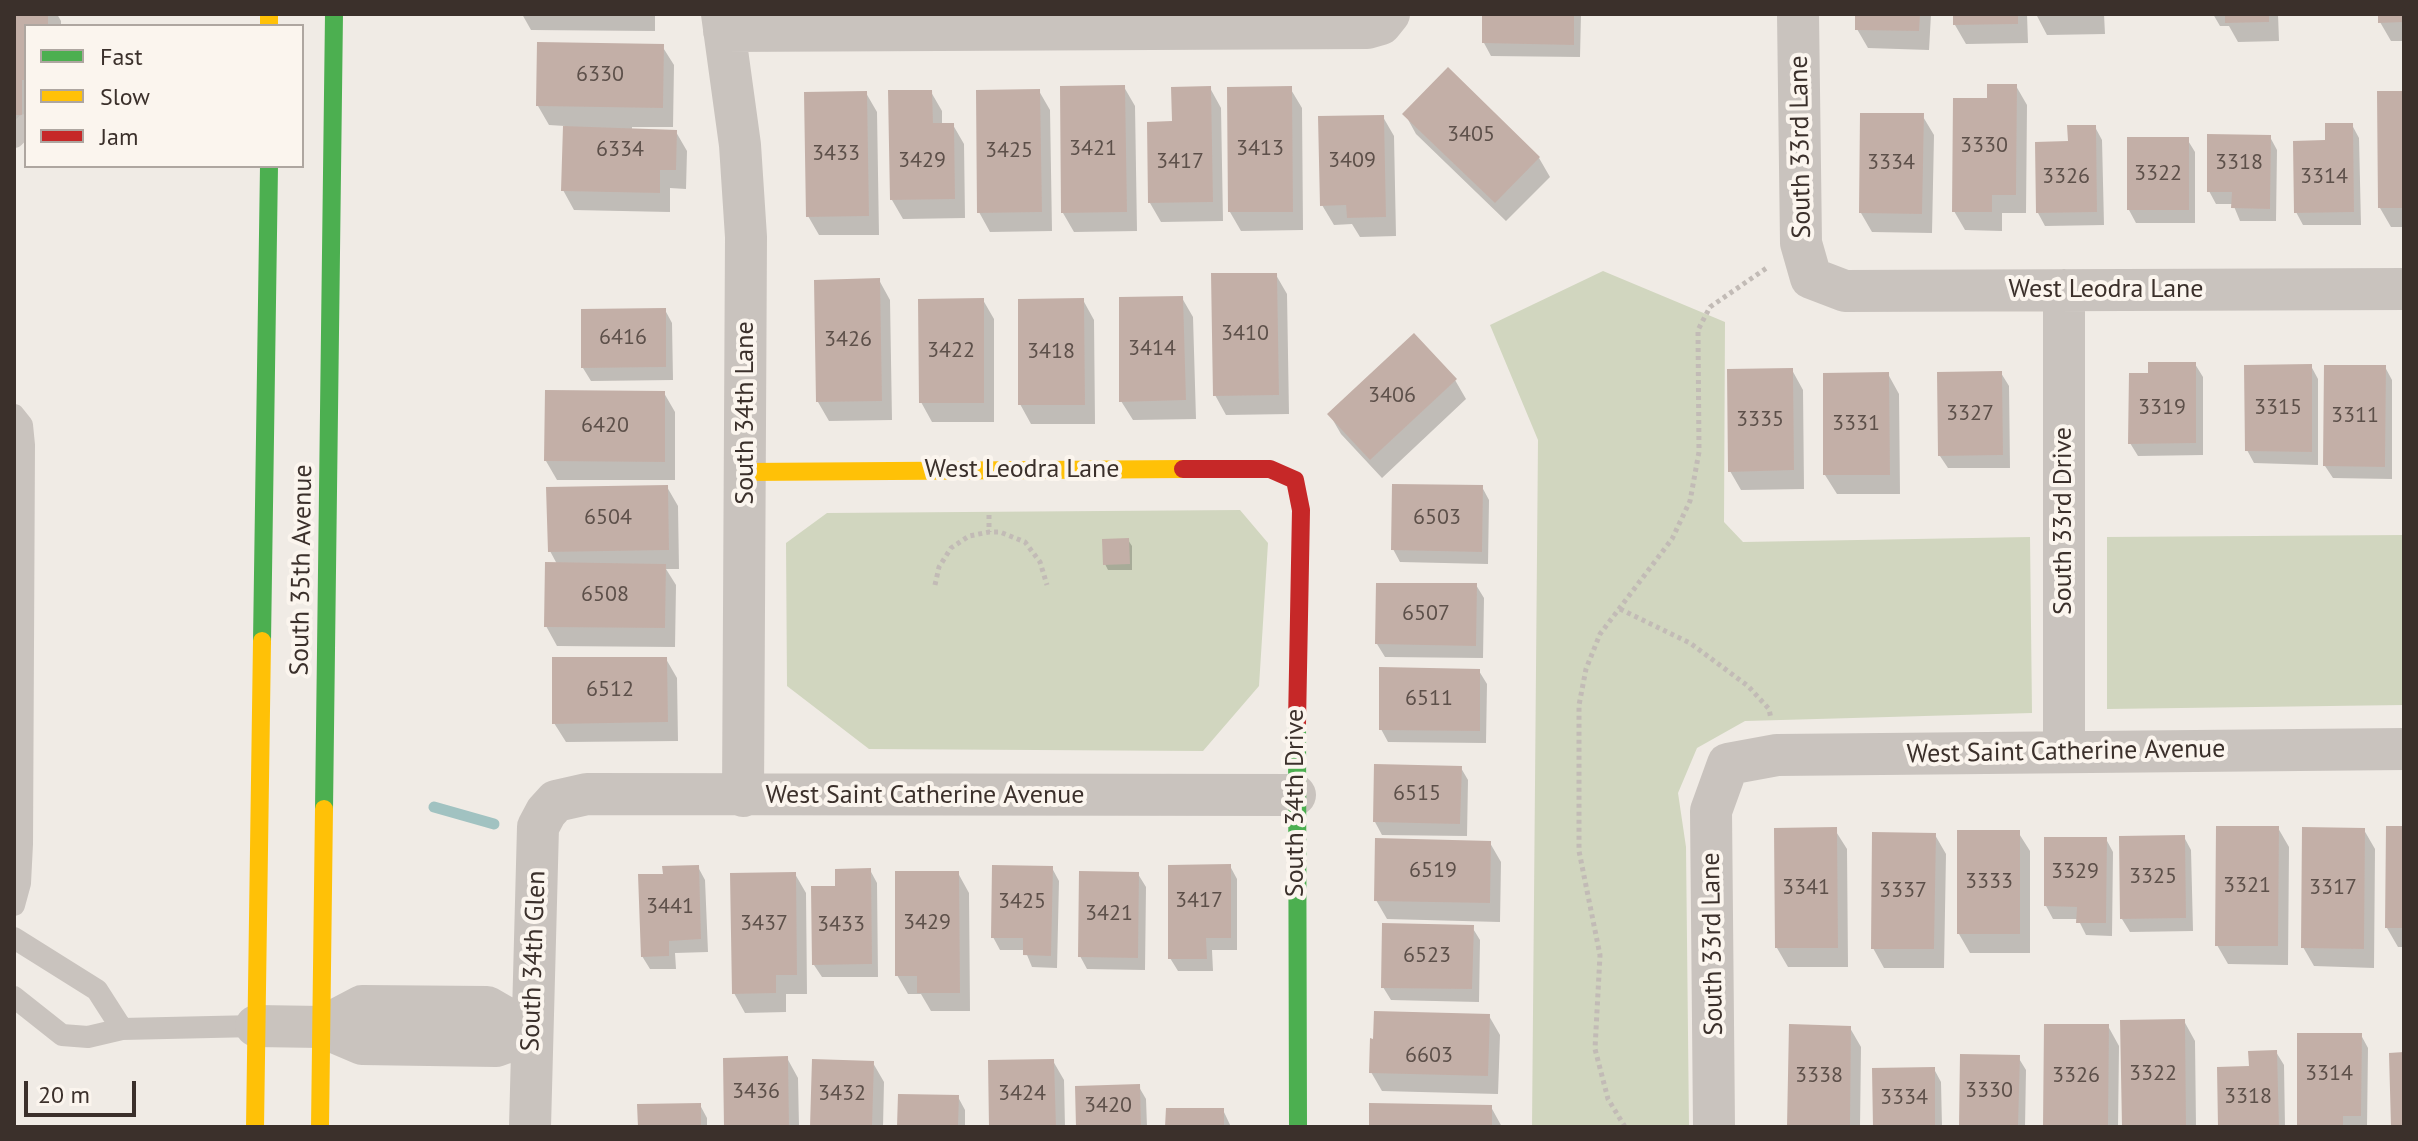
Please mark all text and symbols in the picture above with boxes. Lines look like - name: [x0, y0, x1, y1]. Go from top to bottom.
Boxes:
- legend: [24, 24, 304, 168]
- text: Fast: [100, 41, 143, 72]
- street label: South 33rd Lane: [1784, 55, 1818, 239]
- house number: 6330: [576, 62, 624, 88]
- text: Slow: [100, 81, 150, 112]
- text: Jam: [100, 121, 138, 152]
- house number: 3405: [1447, 122, 1495, 148]
- house number: 3330: [1960, 133, 2008, 159]
- house number: 3421: [1069, 136, 1117, 162]
- house number: 3413: [1236, 136, 1284, 162]
- house number: 6334: [596, 137, 644, 163]
- house number: 3425: [985, 138, 1033, 164]
- house number: 3433: [812, 141, 860, 167]
- house number: 3429: [898, 148, 946, 174]
- house number: 3409: [1328, 148, 1376, 174]
- house number: 3417: [1156, 149, 1204, 175]
- house number: 3334: [1867, 150, 1915, 176]
- house number: 3318: [2215, 150, 2263, 176]
- house number: 3322: [2134, 161, 2182, 187]
- house number: 3326: [2042, 164, 2090, 190]
- house number: 3314: [2300, 164, 2348, 190]
- street label: West Leodra Lane: [2008, 274, 2204, 306]
- street label: South 34th Lane: [730, 321, 762, 505]
- house number: 3410: [1221, 321, 1269, 347]
- house number: 6416: [599, 325, 647, 351]
- house number: 3426: [824, 327, 872, 353]
- house number: 3414: [1128, 336, 1176, 362]
- house number: 3422: [927, 338, 975, 364]
- house number: 3418: [1027, 339, 1075, 365]
- house number: 3406: [1368, 383, 1416, 409]
- house number: 3319: [2138, 395, 2186, 421]
- house number: 3315: [2254, 395, 2302, 421]
- house number: 3327: [1946, 401, 1994, 427]
- house number: 3311: [2331, 403, 2379, 429]
- house number: 3335: [1736, 407, 1784, 433]
- house number: 3331: [1832, 411, 1880, 437]
- house number: 6420: [581, 413, 629, 439]
- street label: South 33rd Drive: [2048, 427, 2080, 615]
- street label: West Leodra Lane: [924, 454, 1120, 486]
- street label: South 35th Avenue: [285, 464, 319, 676]
- house number: 6504: [584, 505, 632, 531]
- house number: 6503: [1413, 505, 1461, 531]
- house number: 6508: [581, 582, 629, 608]
- house number: 6507: [1402, 601, 1450, 627]
- house number: 6512: [586, 677, 634, 703]
- house number: 6511: [1405, 686, 1453, 712]
- street label: South 34th Drive: [1280, 709, 1312, 897]
- street label: West Saint Catherine Avenue: [1906, 734, 2226, 770]
- street label: West Saint Catherine Avenue: [766, 780, 1084, 812]
- house number: 6515: [1393, 781, 1441, 807]
- street label: South 33rd Lane: [1696, 852, 1730, 1036]
- house number: 6519: [1409, 858, 1457, 884]
- house number: 3329: [2051, 859, 2099, 885]
- house number: 3325: [2129, 864, 2177, 890]
- house number: 3333: [1965, 869, 2013, 895]
- street label: South 34th Glen: [515, 870, 553, 1052]
- house number: 3321: [2223, 873, 2271, 899]
- house number: 3341: [1782, 875, 1830, 901]
- house number: 3317: [2309, 875, 2357, 901]
- house number: 3337: [1879, 878, 1927, 904]
- house number: 3417: [1175, 888, 1223, 914]
- house number: 3425: [998, 889, 1046, 915]
- house number: 3441: [646, 894, 694, 920]
- house number: 3421: [1085, 901, 1133, 927]
- house number: 3429: [903, 910, 951, 936]
- house number: 3437: [740, 911, 788, 937]
- house number: 3433: [817, 912, 865, 938]
- house number: 6523: [1403, 943, 1451, 969]
- house number: 6603: [1405, 1043, 1453, 1069]
- house number: 3322: [2129, 1061, 2177, 1087]
- house number: 3314: [2305, 1061, 2353, 1087]
- house number: 3338: [1795, 1063, 1843, 1089]
- house number: 3326: [2052, 1063, 2100, 1089]
- scale bar: [28, 1065, 140, 1115]
- house number: 3330: [1965, 1078, 2013, 1104]
- text: 20 m: [38, 1079, 90, 1110]
- house number: 3436: [732, 1079, 780, 1105]
- house number: 3432: [818, 1081, 866, 1107]
- house number: 3424: [998, 1081, 1046, 1107]
- house number: 3318: [2224, 1084, 2272, 1110]
- house number: 3334: [1880, 1085, 1928, 1111]
- house number: 3420: [1084, 1093, 1132, 1119]

